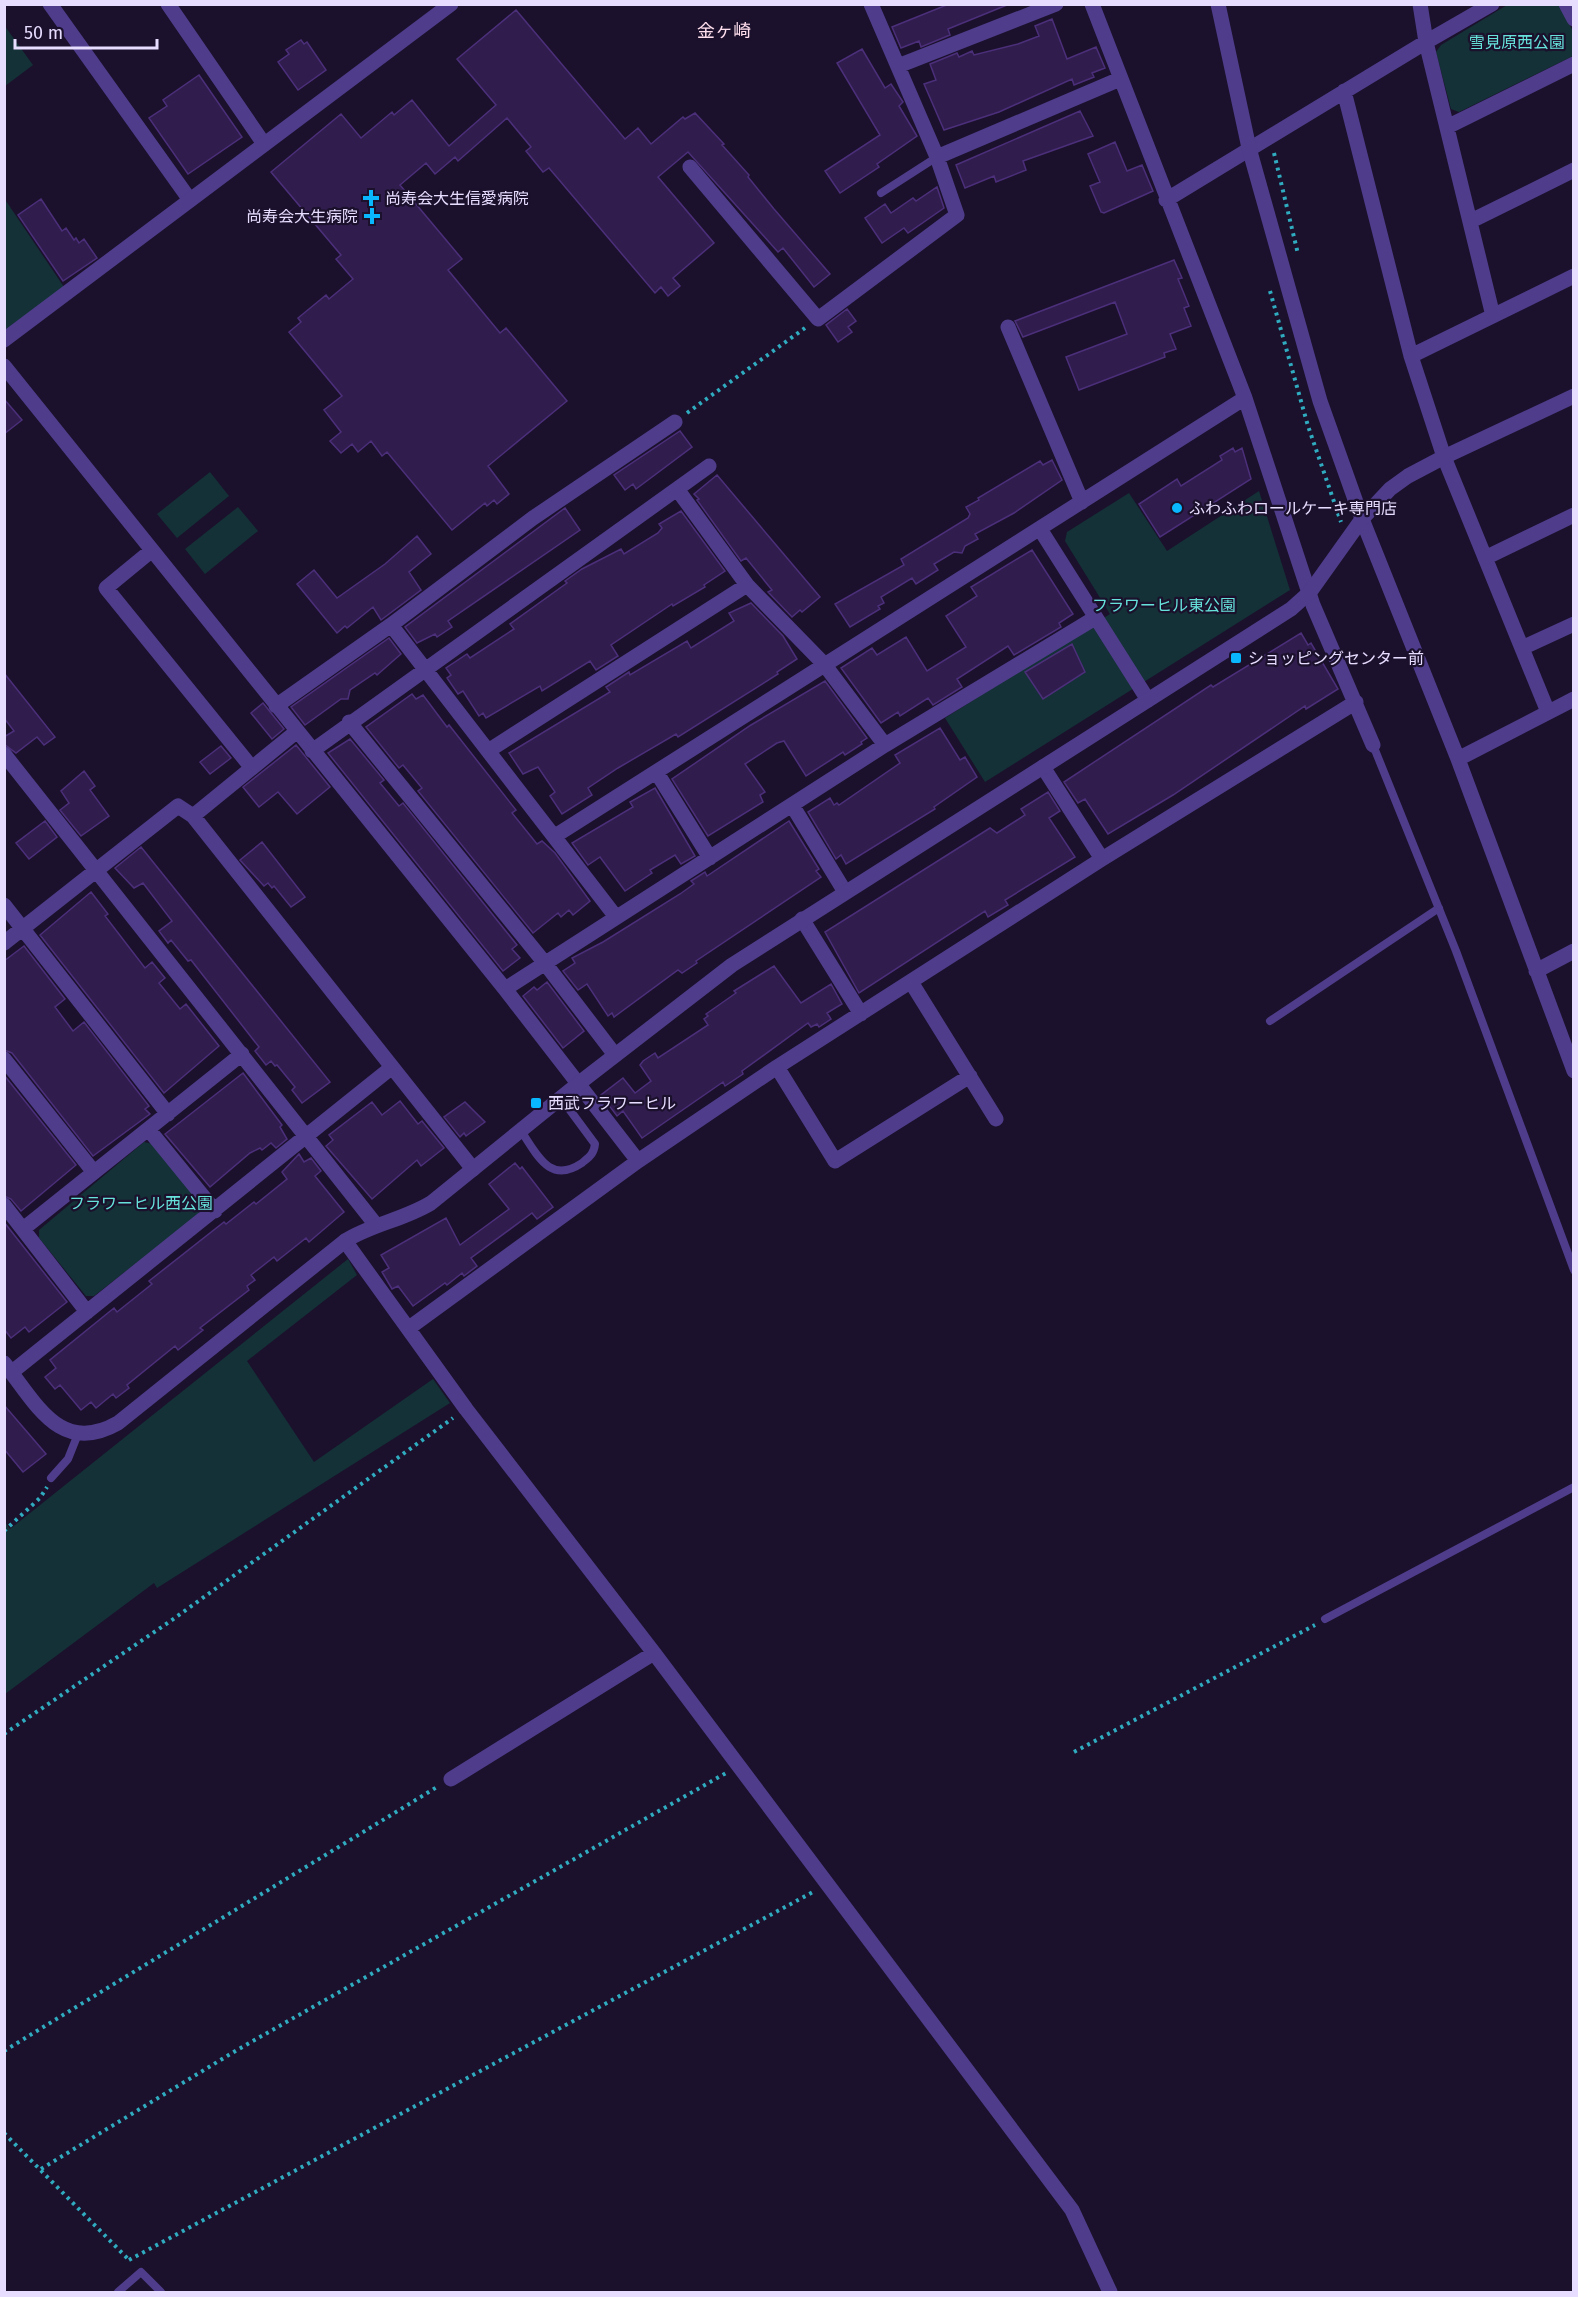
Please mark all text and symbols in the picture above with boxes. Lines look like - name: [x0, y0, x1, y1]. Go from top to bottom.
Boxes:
- scale bar: [15, 12, 158, 50]
- district label: 金ヶ崎: [697, 20, 751, 42]
- text: 50 m: [24, 22, 63, 44]
- park label: 雪見原西公園: [1469, 33, 1565, 52]
- marker: 尚寿会大生信愛病院: [362, 189, 380, 207]
- place label: 尚寿会大生信愛病院: [385, 189, 529, 208]
- place label: 尚寿会大生病院: [246, 207, 358, 226]
- marker: 尚寿会大生病院: [363, 207, 381, 225]
- place label: ふわふわロールケーキ専門店: [1189, 499, 1397, 518]
- marker: ふわふわロールケーキ専門店: [1170, 501, 1184, 515]
- park label: フラワーヒル東公園: [1092, 596, 1236, 615]
- place label: ショッピングセンター前: [1248, 649, 1424, 668]
- marker: ショッピングセンター前: [1229, 651, 1243, 665]
- place label: 西武フラワーヒル: [548, 1094, 676, 1113]
- marker: 西武フラワーヒル: [529, 1096, 543, 1110]
- park label: フラワーヒル西公園: [69, 1194, 213, 1213]

